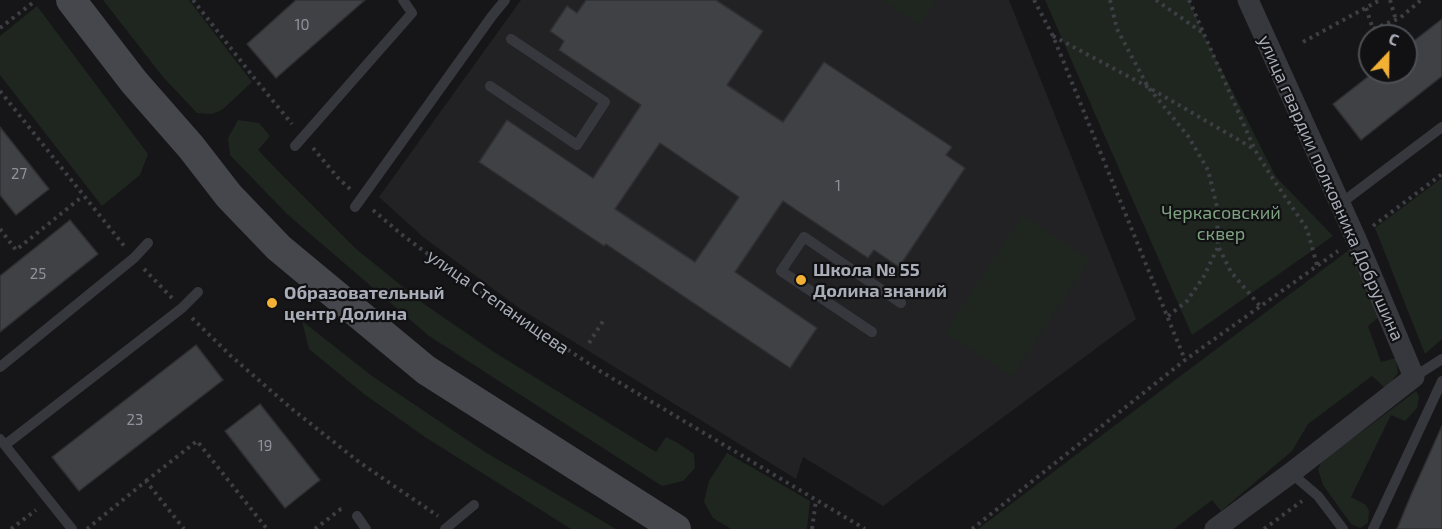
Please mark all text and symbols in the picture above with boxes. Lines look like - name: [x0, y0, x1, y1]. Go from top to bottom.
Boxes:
- house number: 10: [294, 16, 310, 34]
- north arrow: [1358, 24, 1418, 84]
- text: С: [1386, 28, 1402, 49]
- street label: улица гвардии полковника Добрушина: [1254, 32, 1408, 344]
- house number: 27: [11, 165, 27, 183]
- house number: 1: [835, 177, 841, 195]
- park label: Черкасовский сквер: [1161, 202, 1281, 244]
- street label: улица Степанищева: [423, 245, 573, 359]
- place label: Школа № 55 Долина знаний: [813, 259, 947, 302]
- house number: 25: [30, 265, 46, 283]
- marker: Школа № 55 Долина знаний: [794, 273, 808, 287]
- place label: Образовательный центр Долина: [284, 282, 444, 324]
- marker: Образовательный центр Долина: [265, 296, 279, 310]
- house number: 23: [127, 411, 143, 429]
- house number: 19: [258, 437, 272, 455]

